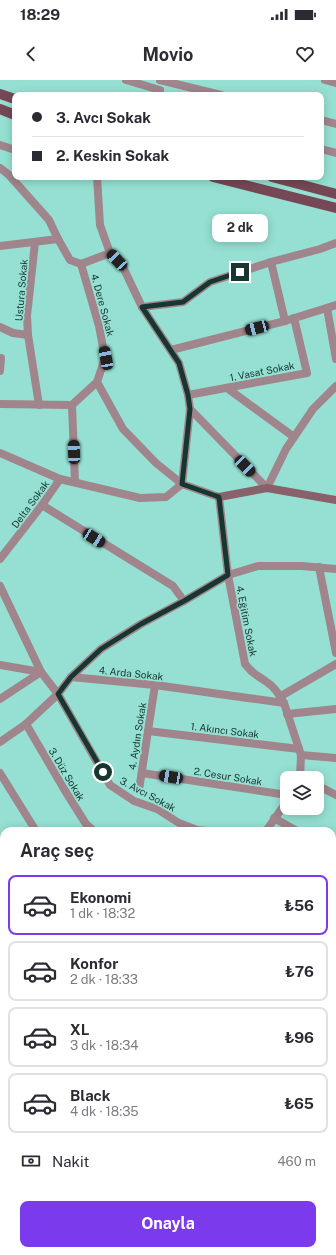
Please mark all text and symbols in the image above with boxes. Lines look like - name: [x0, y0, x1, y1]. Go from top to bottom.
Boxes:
- text: 18:29: [20, 6, 60, 23]
- icon: back: [20, 43, 42, 65]
- icon: heart: [294, 43, 316, 65]
- text: Movio: [143, 44, 193, 65]
- text: 3. Avcı Sokak: [56, 109, 151, 126]
- text: 2. Keskin Sokak: [56, 147, 169, 164]
- callout: 2 dk: [212, 214, 268, 242]
- text: 2 dk: [227, 220, 253, 235]
- car: [104, 247, 130, 273]
- street label: Ustura Sokak: [12, 258, 30, 322]
- route end: [231, 263, 249, 281]
- street label: 4. Dere Sokak: [89, 272, 117, 338]
- car: [244, 319, 270, 337]
- car: [98, 345, 114, 371]
- street label: 1. Vasat Sokak: [228, 359, 296, 383]
- car: [68, 440, 80, 464]
- car: [232, 453, 258, 479]
- street label: Delta Sokak: [9, 477, 52, 530]
- car: [81, 527, 107, 549]
- street label: 4. Eğitim Sokak: [234, 584, 260, 658]
- street label: 4. Arda Sokak: [98, 664, 164, 682]
- street label: 4. Aydın Sokak: [126, 701, 148, 771]
- street label: 1. Akıncı Sokak: [190, 720, 260, 740]
- street label: 3. Düz Sokak: [46, 745, 88, 803]
- route start: [94, 763, 112, 781]
- street label: 2. Cesur Sokak: [193, 765, 264, 787]
- car: [158, 769, 184, 785]
- map controls: [280, 771, 324, 815]
- button: layers: [280, 771, 324, 815]
- street label: 3. Avcı Sokak: [118, 774, 178, 814]
- text: Araç seç: [20, 840, 94, 861]
- icon: car: [22, 887, 58, 923]
- text: Ekonomi: [70, 889, 131, 906]
- text: ₺56: [284, 897, 314, 914]
- text: 1 dk · 18:32: [70, 906, 135, 921]
- icon: car: [22, 953, 58, 989]
- text: Konfor: [70, 955, 118, 972]
- text: ₺76: [285, 963, 314, 980]
- text: 2 dk · 18:33: [70, 972, 138, 987]
- icon: car: [22, 1019, 58, 1055]
- text: XL: [70, 1021, 89, 1038]
- text: ₺96: [284, 1029, 314, 1046]
- text: 3 dk · 18:34: [70, 1038, 139, 1053]
- icon: car: [22, 1085, 58, 1121]
- text: Black: [70, 1087, 110, 1104]
- text: ₺65: [284, 1095, 314, 1112]
- text: 4 dk · 18:35: [70, 1104, 139, 1119]
- icon: cash: [20, 1150, 42, 1172]
- text: Nakit: [52, 1153, 89, 1170]
- text: 460 m: [277, 1154, 316, 1169]
- button: Onayla: [20, 1201, 316, 1247]

